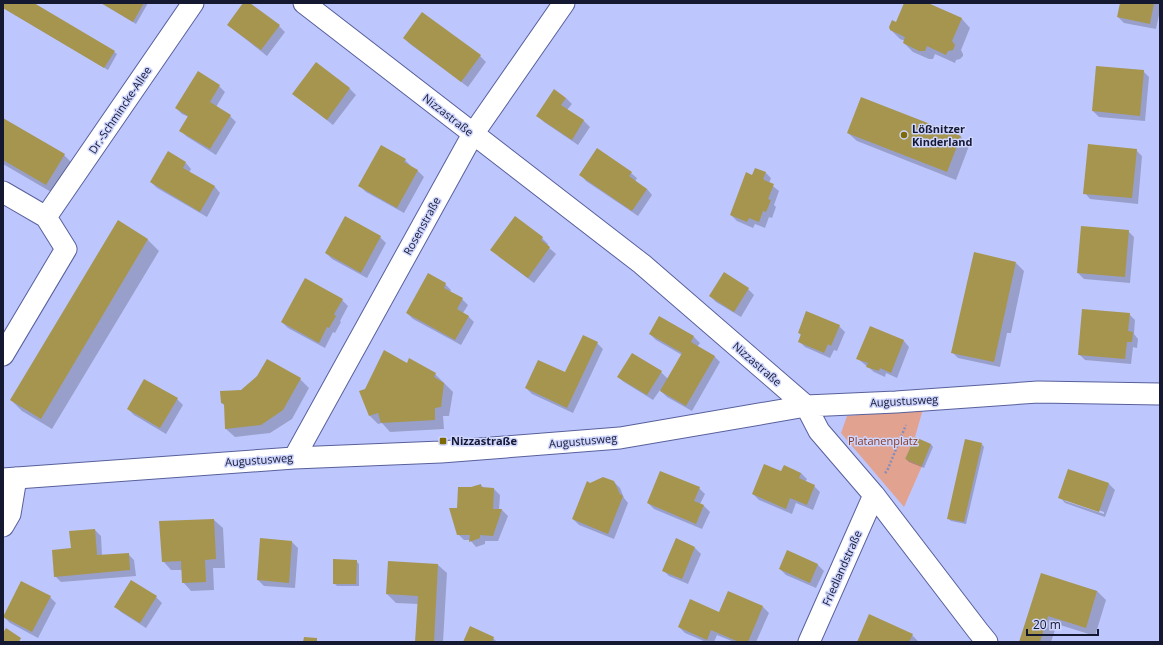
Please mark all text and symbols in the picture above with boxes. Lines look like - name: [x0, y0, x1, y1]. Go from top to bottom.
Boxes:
- street label: Dr.-Schmincke-Allee: [85, 63, 154, 156]
- street label: Nizzastraße: [420, 90, 477, 139]
- place label: Lößnitzer Kinderland: [912, 121, 973, 149]
- marker: Lößnitzer Kinderland: [899, 130, 909, 140]
- street label: Rosenstraße: [399, 194, 444, 258]
- street label: Nizzastraße: [730, 338, 785, 389]
- street label: Augustusweg: [870, 391, 938, 410]
- street label: Augustusweg: [548, 430, 618, 451]
- place label: Nizzastraße: [451, 433, 517, 448]
- park label: Platanenplatz: [848, 433, 918, 448]
- marker: Nizzastraße: [438, 436, 448, 446]
- street label: Augustusweg: [224, 450, 294, 469]
- street label: Friedlandstraße: [818, 528, 865, 608]
- scale bar: [1027, 611, 1098, 637]
- text: 20 m: [1033, 616, 1061, 633]

